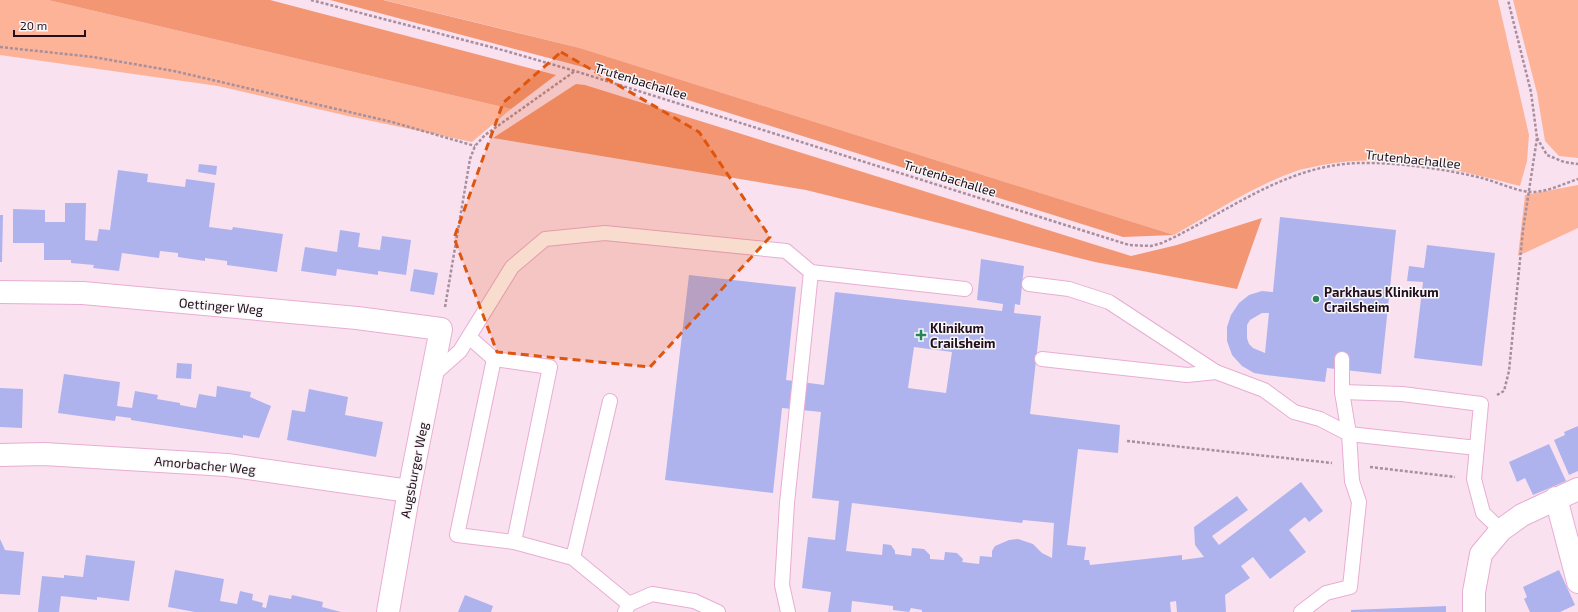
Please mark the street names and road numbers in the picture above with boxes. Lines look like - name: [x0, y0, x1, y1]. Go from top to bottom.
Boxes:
- street label: Trutenbachallee: [593, 59, 689, 103]
- street label: Trutenbachallee: [1365, 146, 1461, 172]
- street label: Trutenbachallee: [902, 156, 998, 200]
- street label: Oettinger Weg: [178, 294, 264, 318]
- street label: Augsburger Weg: [397, 421, 431, 519]
- street label: Amorbacher Weg: [154, 453, 256, 477]

